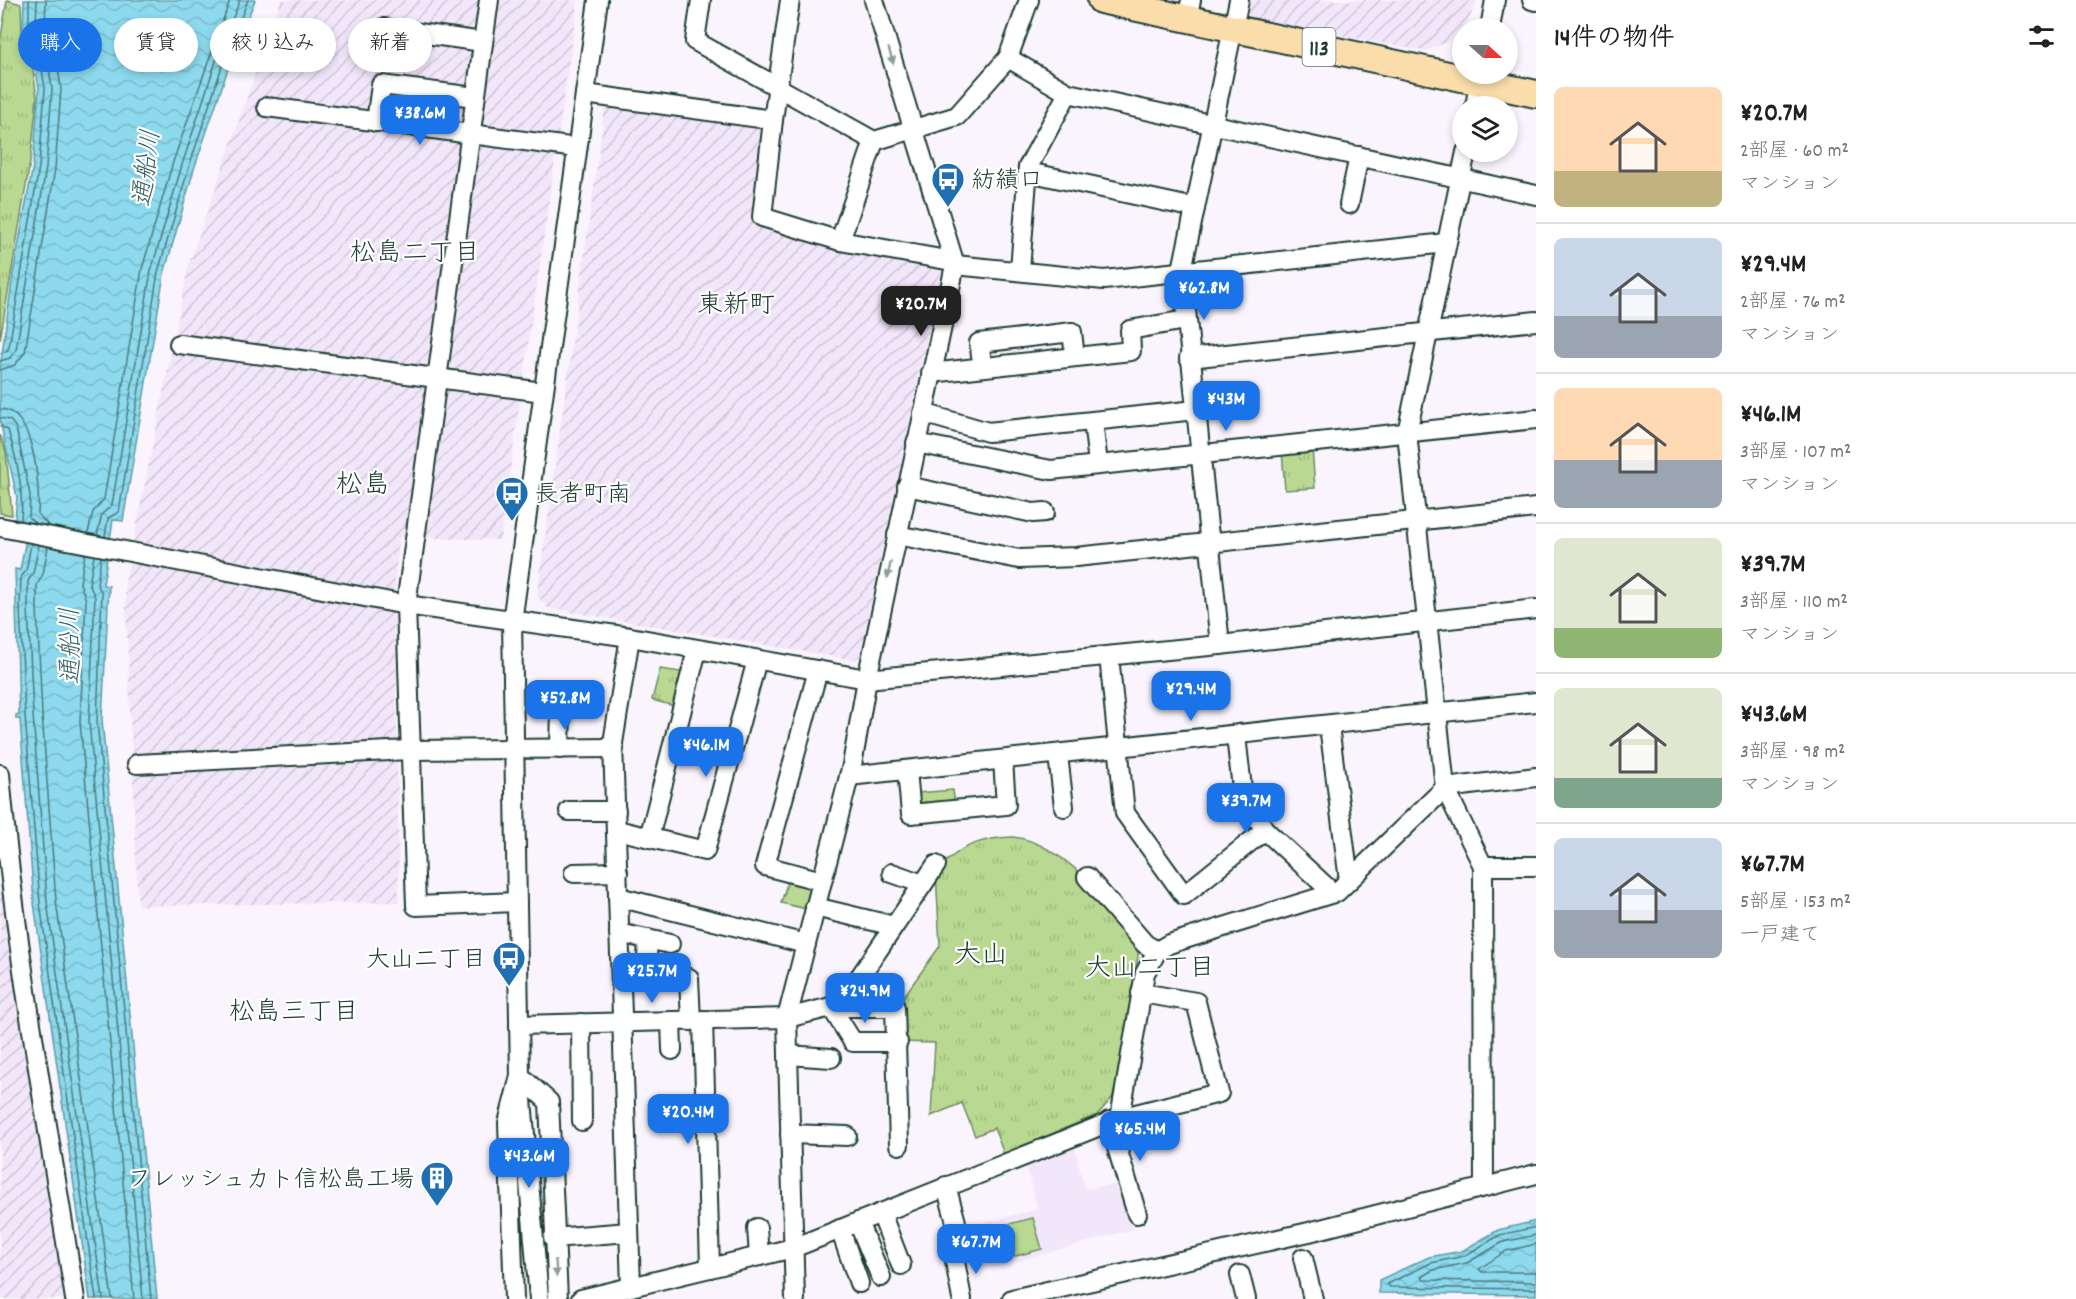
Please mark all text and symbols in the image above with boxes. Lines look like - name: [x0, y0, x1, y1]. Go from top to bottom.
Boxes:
- chip: 購入: [18, 18, 102, 72]
- chip: 賃貸: [114, 18, 198, 72]
- chip: 絞り込み: [210, 18, 336, 72]
- chip: 新着: [348, 18, 432, 72]
- north arrow: [1452, 18, 1518, 84]
- map controls: [1452, 18, 1518, 162]
- icon: filters: [2025, 20, 2058, 53]
- text: 14件の物件: [1554, 21, 1674, 58]
- road number: 113: [1302, 28, 1336, 66]
- one-way arrow: [887, 47, 896, 65]
- pin: ¥38.6M: [371, 95, 469, 146]
- button: layers: [1452, 96, 1518, 162]
- text: ¥20.7M: [1740, 96, 1808, 133]
- text: ¥38.6M: [394, 100, 446, 128]
- icon: home: [1602, 111, 1674, 183]
- water label: 通船川: [125, 127, 172, 209]
- text: 2部屋 · 60 m²: [1740, 138, 1849, 166]
- bus stop icon: 紡績口: [930, 161, 966, 208]
- place label: 紡績口: [971, 165, 1043, 199]
- text: マンション: [1740, 171, 1839, 199]
- district label: 松島二丁目: [350, 236, 480, 273]
- text: ¥29.4M: [1740, 247, 1806, 284]
- icon: home: [1602, 262, 1674, 334]
- pin: ¥62.8M: [1155, 270, 1253, 321]
- text: ¥62.8M: [1178, 275, 1230, 303]
- pin: ¥20.7M: [872, 286, 970, 337]
- district label: 東新町: [697, 288, 775, 325]
- text: 2部屋 · 76 m²: [1740, 289, 1846, 317]
- text: ¥20.7M: [895, 291, 947, 319]
- text: マンション: [1740, 322, 1839, 350]
- pin: ¥43M: [1190, 381, 1262, 432]
- text: ¥43M: [1207, 386, 1245, 414]
- text: ¥46.1M: [1740, 397, 1801, 434]
- icon: home: [1602, 412, 1674, 484]
- text: 3部屋 · 107 m²: [1740, 439, 1851, 467]
- district label: 松島: [336, 467, 390, 506]
- text: マンション: [1740, 472, 1839, 500]
- bus stop icon: 長者町南: [494, 475, 530, 522]
- place label: 長者町南: [535, 479, 631, 513]
- text: ¥39.7M: [1740, 547, 1806, 584]
- one-way arrow: [884, 561, 893, 580]
- icon: home: [1602, 562, 1674, 634]
- text: 3部屋 · 110 m²: [1740, 589, 1848, 617]
- water label: 通船川: [53, 607, 92, 685]
- text: マンション: [1740, 622, 1839, 650]
- pin: ¥29.4M: [1142, 671, 1240, 722]
- text: ¥29.4M: [1166, 676, 1216, 704]
- pin: ¥52.8M: [516, 680, 614, 731]
- text: ¥52.8M: [540, 685, 590, 713]
- text: ¥43.6M: [1740, 697, 1807, 734]
- icon: home: [1602, 712, 1674, 784]
- pin: ¥46.1M: [657, 727, 755, 778]
- text: ¥46.1M: [682, 732, 730, 760]
- text: 3部屋 · 98 m²: [1740, 739, 1845, 767]
- text: マンション: [1740, 772, 1839, 800]
- pin: ¥39.7M: [1197, 783, 1295, 834]
- text: ¥39.7M: [1221, 788, 1271, 816]
- text: ¥67.7M: [1740, 847, 1805, 884]
- icon: home: [1602, 862, 1674, 934]
- text: 5部屋 · 153 m²: [1740, 889, 1851, 917]
- text: 一戸建て: [1740, 922, 1820, 950]
- district label: 大山: [954, 937, 1008, 976]
- bus stop icon: 大山二丁目: [491, 940, 527, 987]
- place label: 大山二丁目: [366, 944, 486, 978]
- district label: 大山二丁目: [1085, 951, 1215, 988]
- pin: ¥25.7M: [603, 953, 701, 1004]
- text: ¥25.7M: [627, 958, 677, 986]
- pin: ¥24.9M: [816, 973, 914, 1024]
- text: ¥24.9M: [840, 978, 890, 1006]
- district label: 松島三丁目: [229, 995, 359, 1032]
- pin: ¥20.4M: [639, 1094, 737, 1145]
- text: ¥20.4M: [662, 1099, 714, 1127]
- pin: ¥65.4M: [1091, 1111, 1189, 1162]
- text: ¥65.4M: [1114, 1116, 1166, 1144]
- pin: ¥43.6M: [480, 1138, 578, 1189]
- text: ¥43.6M: [503, 1143, 555, 1171]
- building icon: フレッシュカト信松島工場: [419, 1160, 455, 1207]
- place label: フレッシュカト信松島工場: [127, 1164, 414, 1198]
- pin: ¥67.7M: [927, 1224, 1025, 1275]
- text: ¥67.7M: [951, 1229, 1001, 1257]
- one-way arrow: [551, 1259, 560, 1278]

